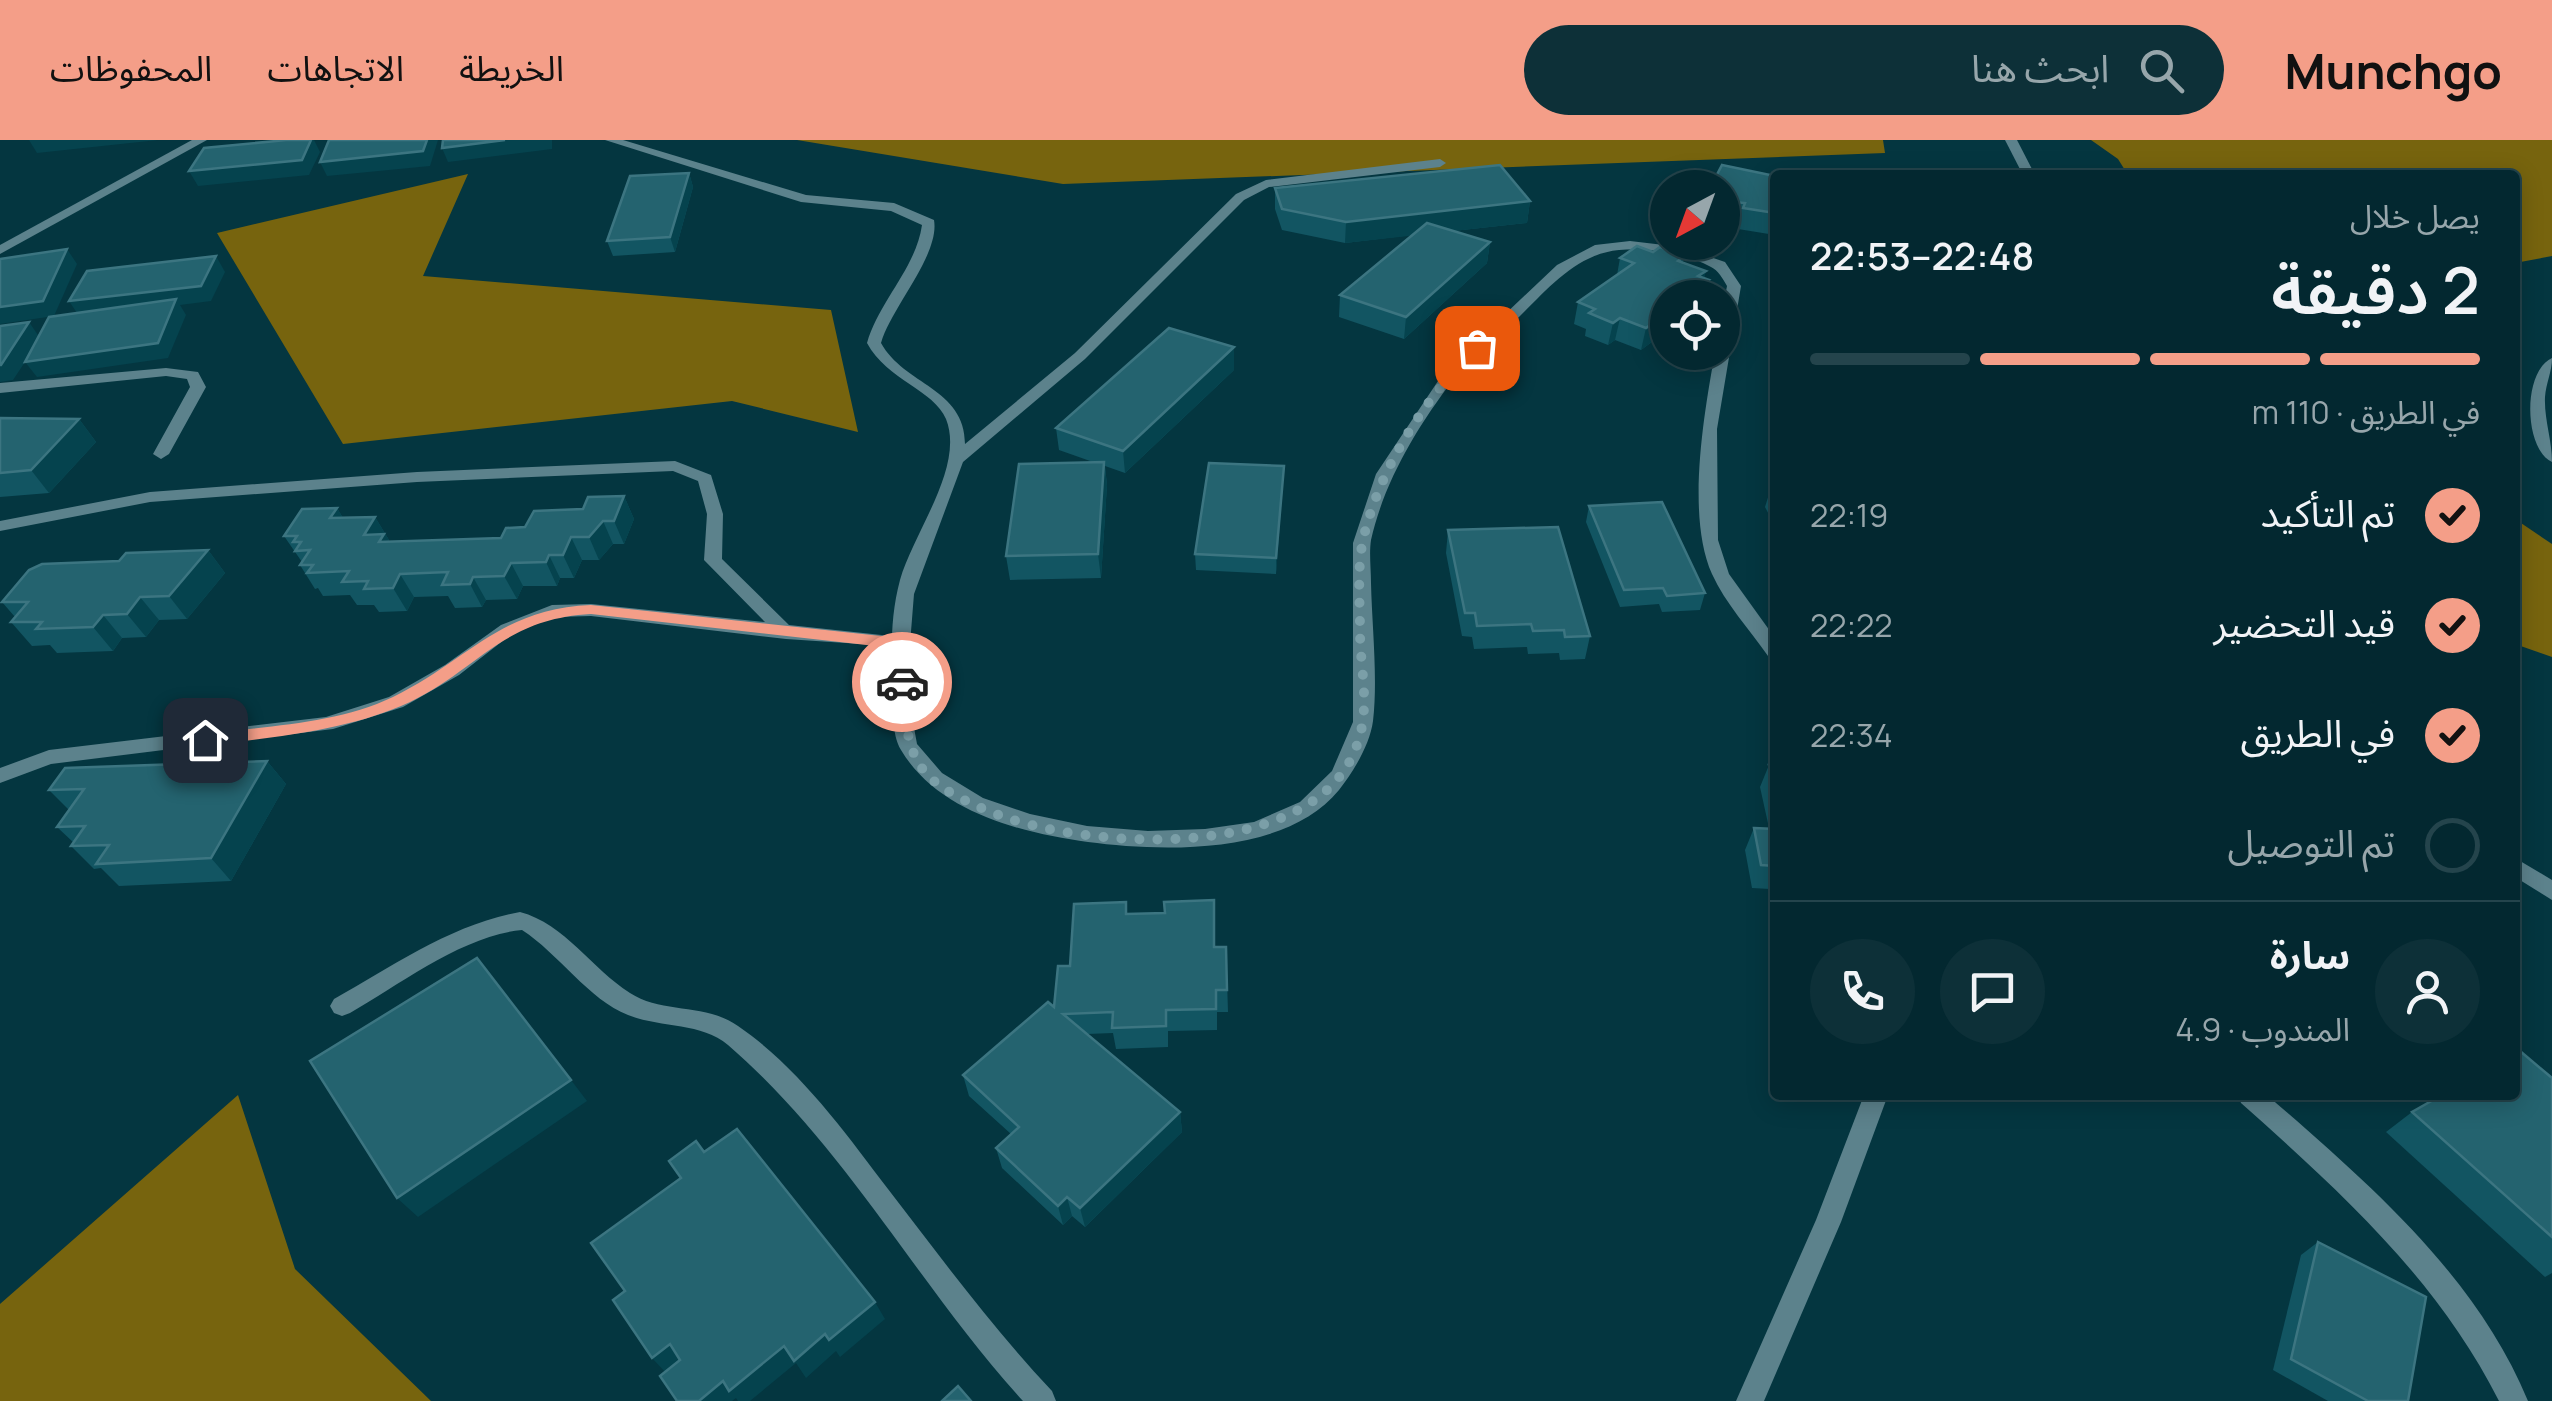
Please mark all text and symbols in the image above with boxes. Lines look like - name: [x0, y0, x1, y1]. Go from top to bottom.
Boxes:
- search box: [1524, 25, 2224, 115]
- text: Munchgo: [2284, 38, 2502, 103]
- text: ابحث هنا: [1971, 41, 2109, 93]
- icon: search: [2134, 43, 2189, 98]
- text: المحفوظات: [50, 44, 212, 92]
- text: الاتجاهات: [267, 44, 404, 92]
- text: الخريطة: [459, 44, 564, 92]
- north arrow: [1650, 170, 1740, 260]
- map controls: [1650, 170, 1740, 370]
- text: يصل خلال: [2350, 194, 2480, 238]
- text: 22:48–22:53: [1810, 229, 2034, 281]
- text: 2 دقيقة: [2271, 245, 2480, 334]
- button: locate: [1650, 280, 1740, 370]
- pin: [1435, 306, 1520, 391]
- icon: bag: [1450, 321, 1505, 376]
- text: في الطريق · 110 m: [2252, 390, 2480, 434]
- text: تم التأكيد: [2261, 486, 2395, 538]
- icon: check: [2425, 488, 2480, 543]
- text: 22:19: [1810, 493, 1888, 537]
- text: قيد التحضير: [2213, 596, 2395, 648]
- icon: check: [2425, 598, 2480, 653]
- text: 22:22: [1810, 603, 1893, 647]
- courier: [852, 632, 952, 732]
- icon: car: [875, 655, 930, 710]
- pin: [163, 698, 248, 783]
- text: في الطريق: [2241, 706, 2395, 758]
- icon: check: [2425, 708, 2480, 763]
- icon: home: [178, 713, 233, 768]
- text: 22:34: [1810, 713, 1893, 757]
- text: تم التوصيل: [2227, 816, 2395, 868]
- text: سارة: [2270, 928, 2350, 980]
- button: phone: [1810, 939, 1915, 1044]
- button: chat: [1940, 939, 2045, 1044]
- button: person: [2375, 939, 2480, 1044]
- text: المندوب · 4.9: [2175, 1007, 2350, 1051]

